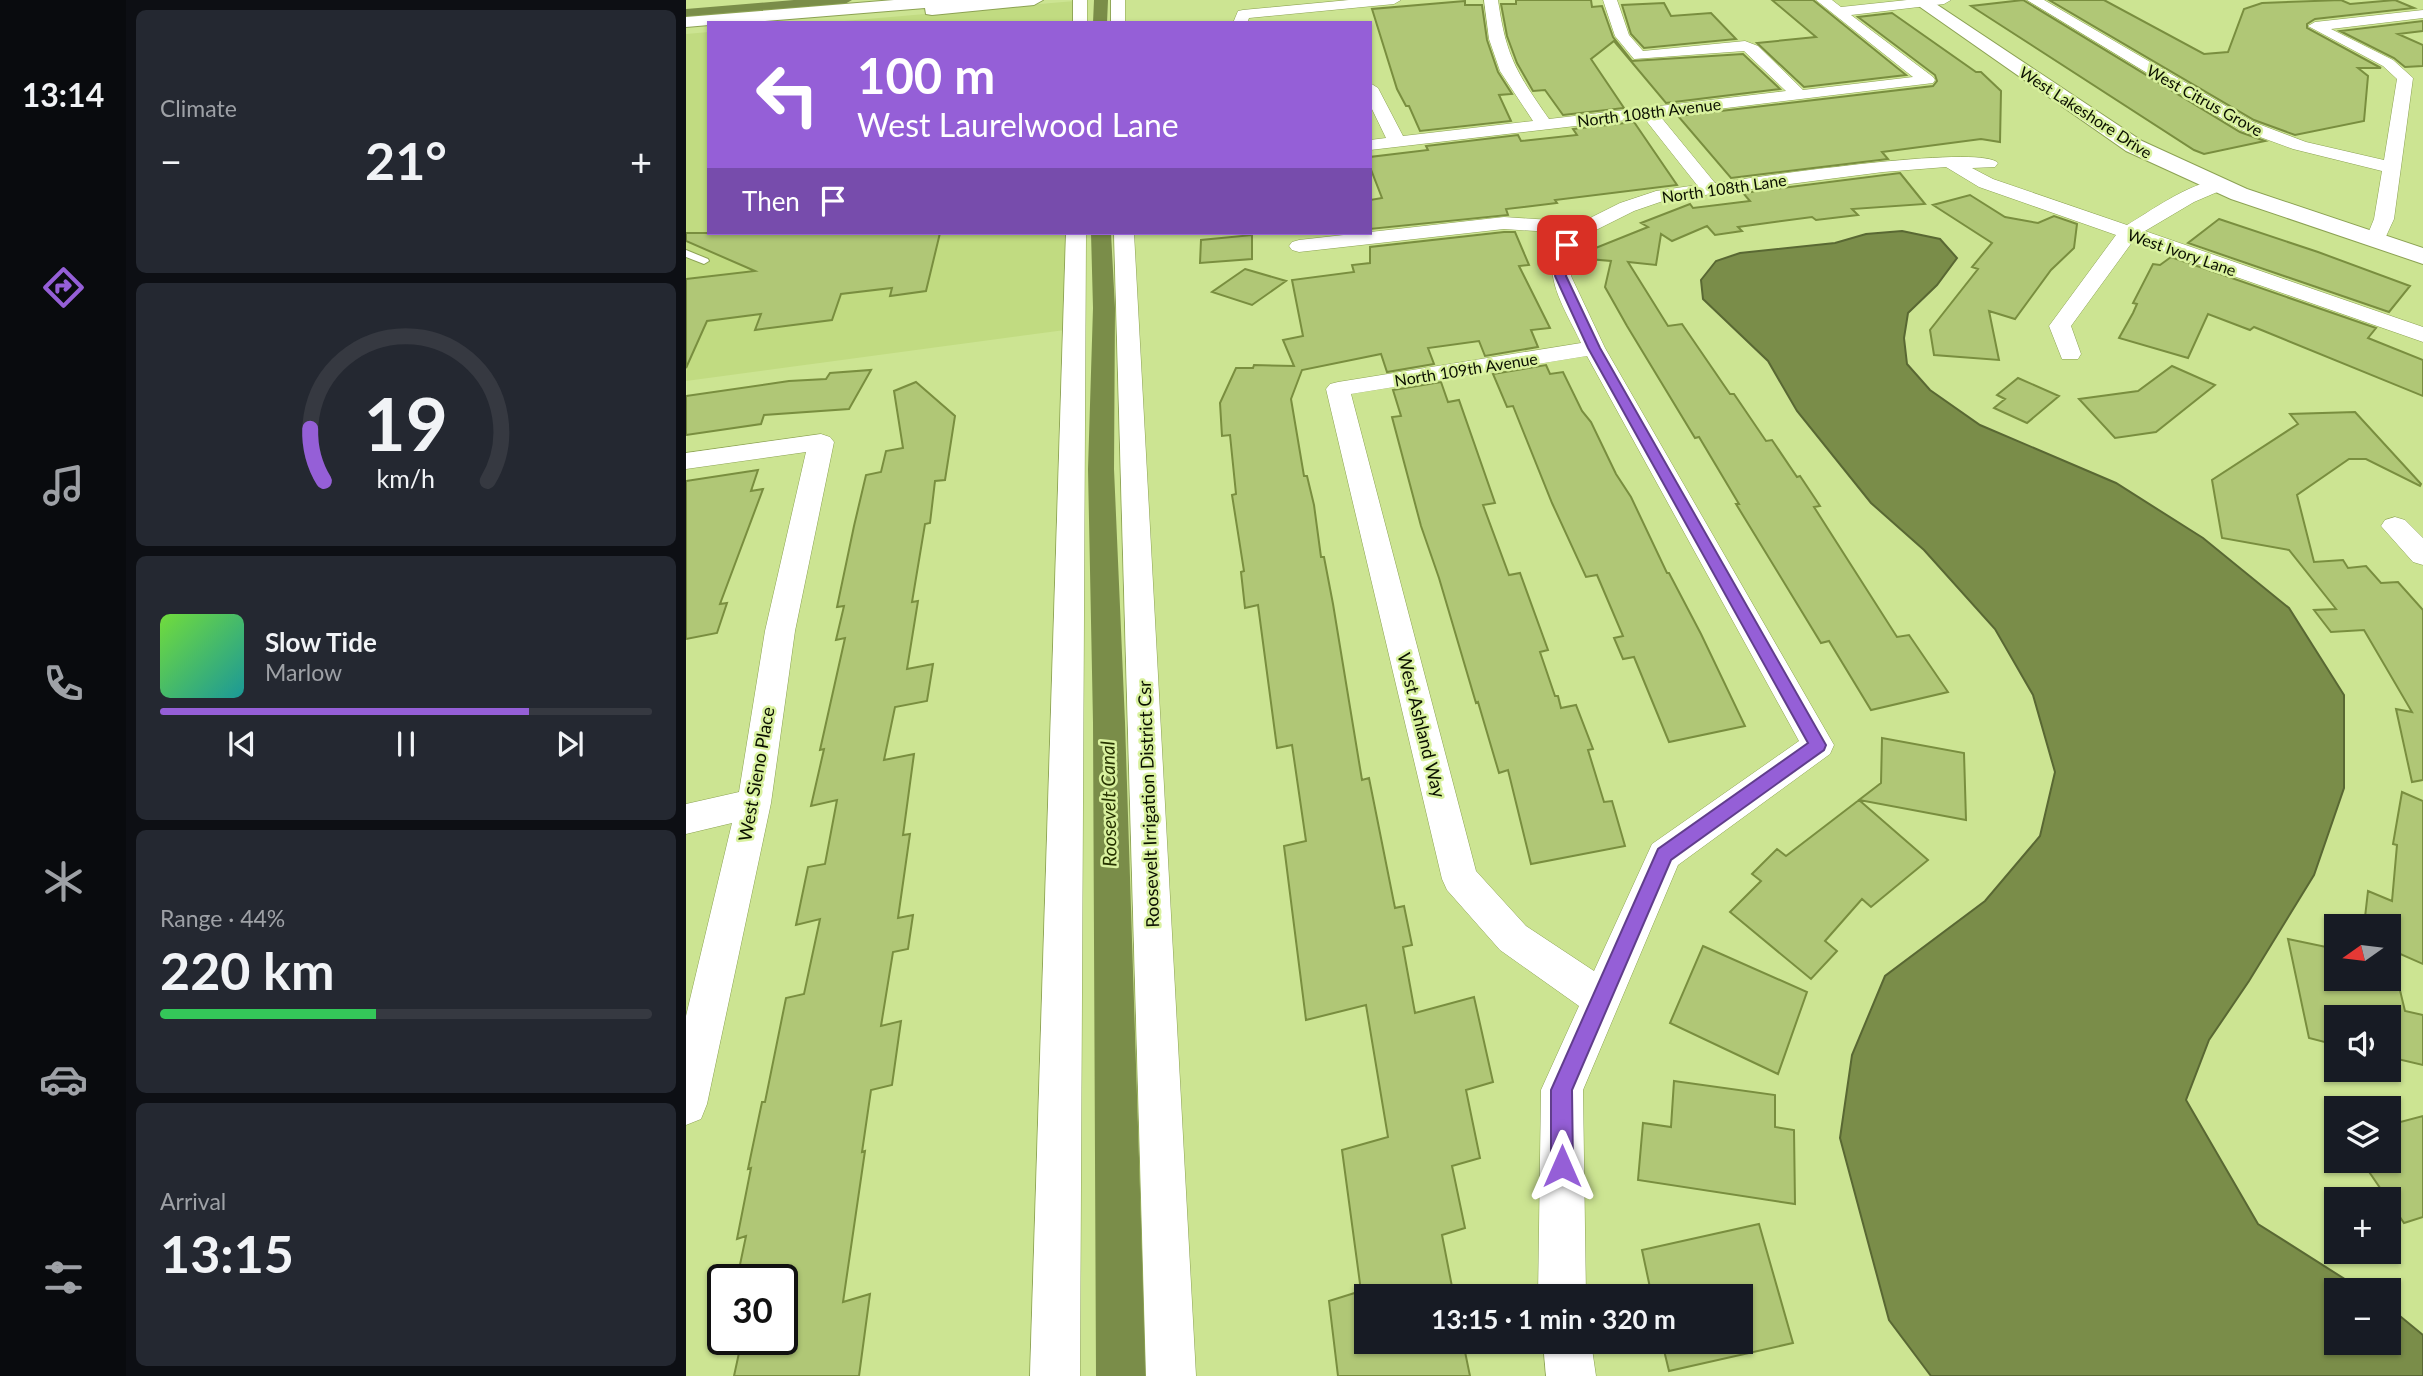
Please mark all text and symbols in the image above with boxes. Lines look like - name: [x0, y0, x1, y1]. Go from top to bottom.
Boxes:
- text: 100 m: [857, 46, 995, 104]
- icon: left: [742, 49, 833, 140]
- street label: West Citrus Grove: [2144, 60, 2266, 140]
- street label: West Lakeshore Drive: [2016, 62, 2156, 162]
- text: 13:14: [22, 75, 104, 114]
- text: Climate: [160, 94, 237, 122]
- street label: North 108th Avenue: [1576, 94, 1722, 130]
- text: West Laurelwood Lane: [857, 105, 1179, 144]
- text: 21°: [365, 129, 447, 191]
- text: −: [160, 138, 182, 184]
- text: +: [630, 138, 652, 184]
- street label: North 108th Lane: [1660, 170, 1788, 206]
- icon: arrive: [814, 182, 852, 220]
- text: Then: [742, 185, 800, 217]
- pin: [1537, 215, 1597, 275]
- street label: West Ivory Lane: [2125, 225, 2239, 279]
- icon: arrive: [1548, 226, 1586, 264]
- icon: directions: [39, 263, 88, 312]
- street label: North 109th Avenue: [1393, 348, 1539, 390]
- text: 19: [364, 379, 448, 467]
- icon: music: [39, 461, 88, 510]
- text: km/h: [377, 463, 435, 493]
- text: Slow Tide: [265, 626, 377, 658]
- street label: West Ashland Way: [1393, 650, 1451, 801]
- text: Marlow: [265, 658, 342, 686]
- icon: phone: [39, 659, 88, 708]
- street label: Roosevelt Irrigation District Csr: [1133, 680, 1163, 928]
- street label: West Sieno Place: [733, 705, 779, 843]
- icon: previous: [223, 725, 261, 763]
- icon: pause: [387, 725, 425, 763]
- icon: next: [551, 725, 589, 763]
- water label: Roosevelt Canal: [1095, 741, 1121, 867]
- icon: climate: [39, 857, 88, 906]
- text: Range · 44%: [160, 904, 285, 932]
- north arrow: [2324, 914, 2401, 990]
- map controls: [2324, 914, 2401, 1355]
- text: 220 km: [160, 939, 334, 1001]
- button: sound: [2324, 1005, 2401, 1082]
- icon: car: [39, 1055, 88, 1104]
- button: layers: [2324, 1096, 2401, 1173]
- position arrow: [1525, 1129, 1599, 1203]
- text: Arrival: [160, 1187, 226, 1215]
- button: +: [2324, 1187, 2401, 1264]
- text: 13:15: [160, 1222, 294, 1284]
- icon: filters: [39, 1253, 88, 1302]
- speed limit sign: 30: [707, 1264, 798, 1355]
- button: −: [2324, 1278, 2401, 1355]
- text: 13:15 · 1 min · 320 m: [1431, 1303, 1676, 1335]

